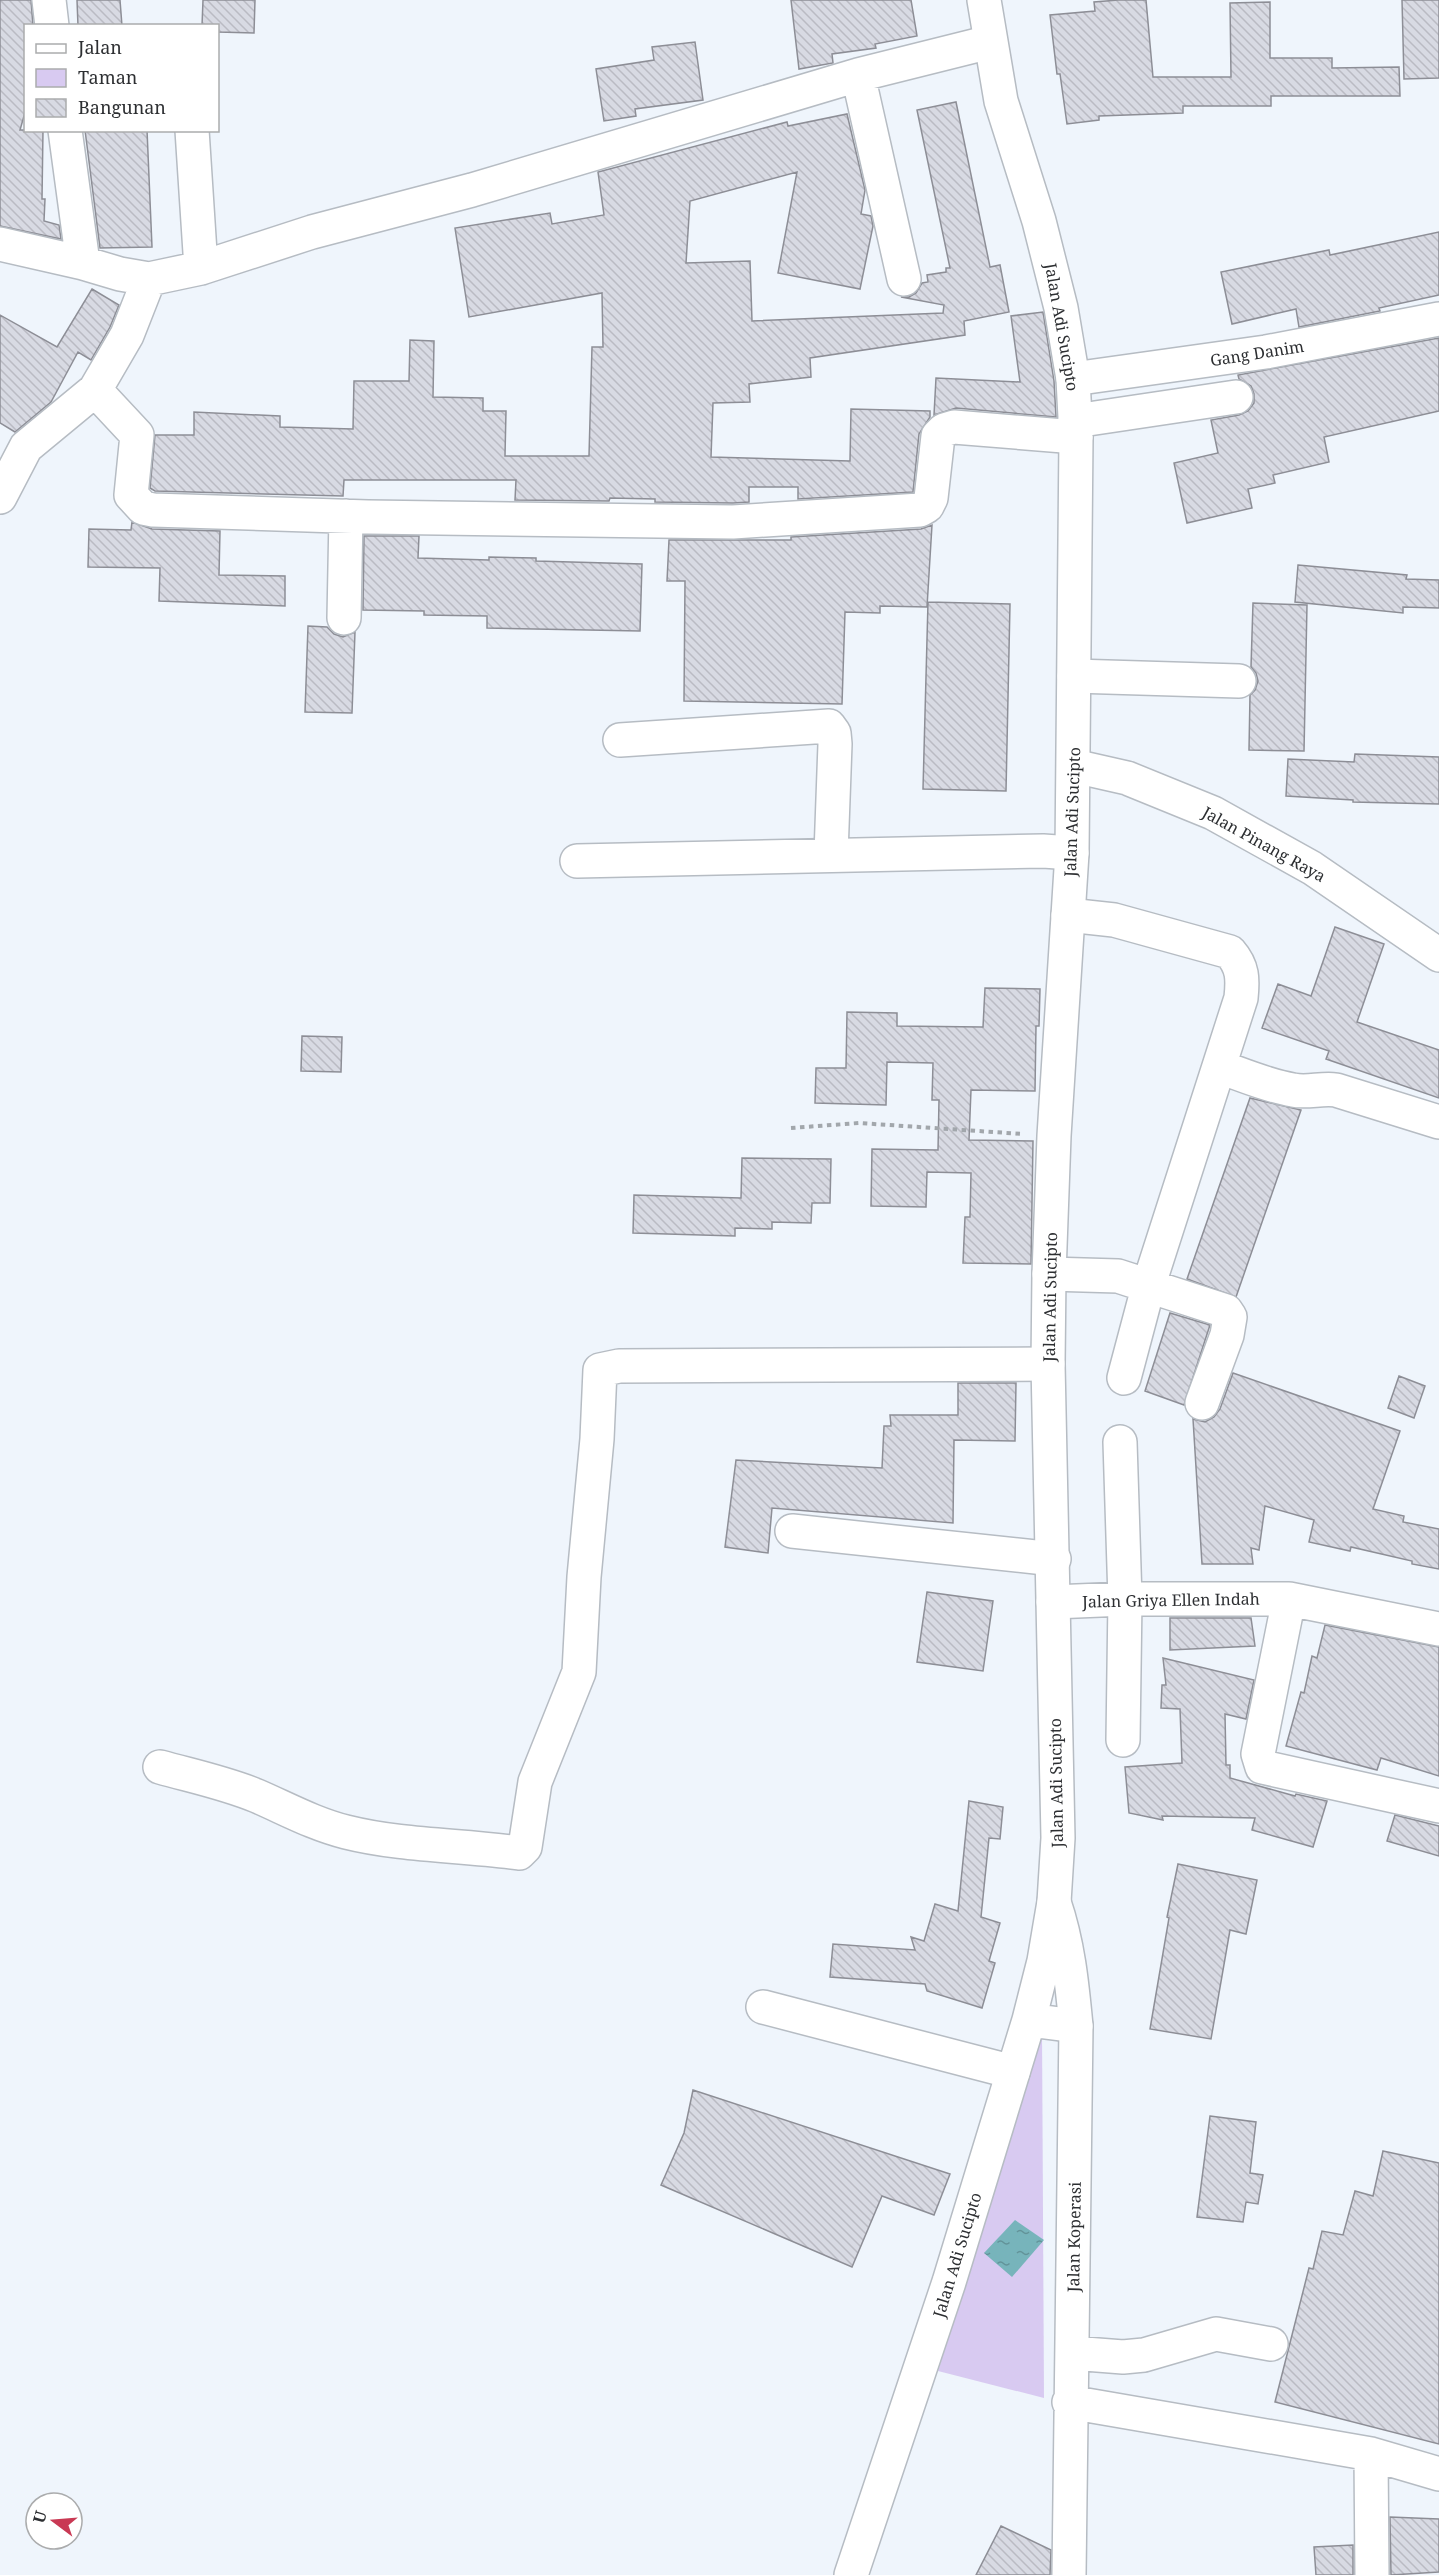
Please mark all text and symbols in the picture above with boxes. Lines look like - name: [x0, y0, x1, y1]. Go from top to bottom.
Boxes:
- legend: [24, 24, 219, 132]
- text: Jalan: [77, 35, 122, 59]
- text: Taman: [78, 65, 138, 89]
- text: Bangunan: [78, 95, 166, 119]
- street label: Jalan Adi Sucipto: [1040, 260, 1084, 393]
- street label: Gang Danim: [1208, 335, 1306, 371]
- street label: Jalan Adi Sucipto: [1059, 747, 1085, 878]
- street label: Jalan Pinang Raya: [1198, 801, 1330, 887]
- street label: Jalan Adi Sucipto: [1038, 1232, 1062, 1363]
- street label: Jalan Griya Ellen Indah: [1081, 1587, 1260, 1613]
- street label: Jalan Adi Sucipto: [1044, 1718, 1068, 1849]
- street label: Jalan Koperasi: [1062, 2182, 1086, 2293]
- street label: Jalan Adi Sucipto: [927, 2190, 986, 2321]
- north arrow: [24, 2491, 84, 2551]
- text: U: [27, 2508, 52, 2526]

